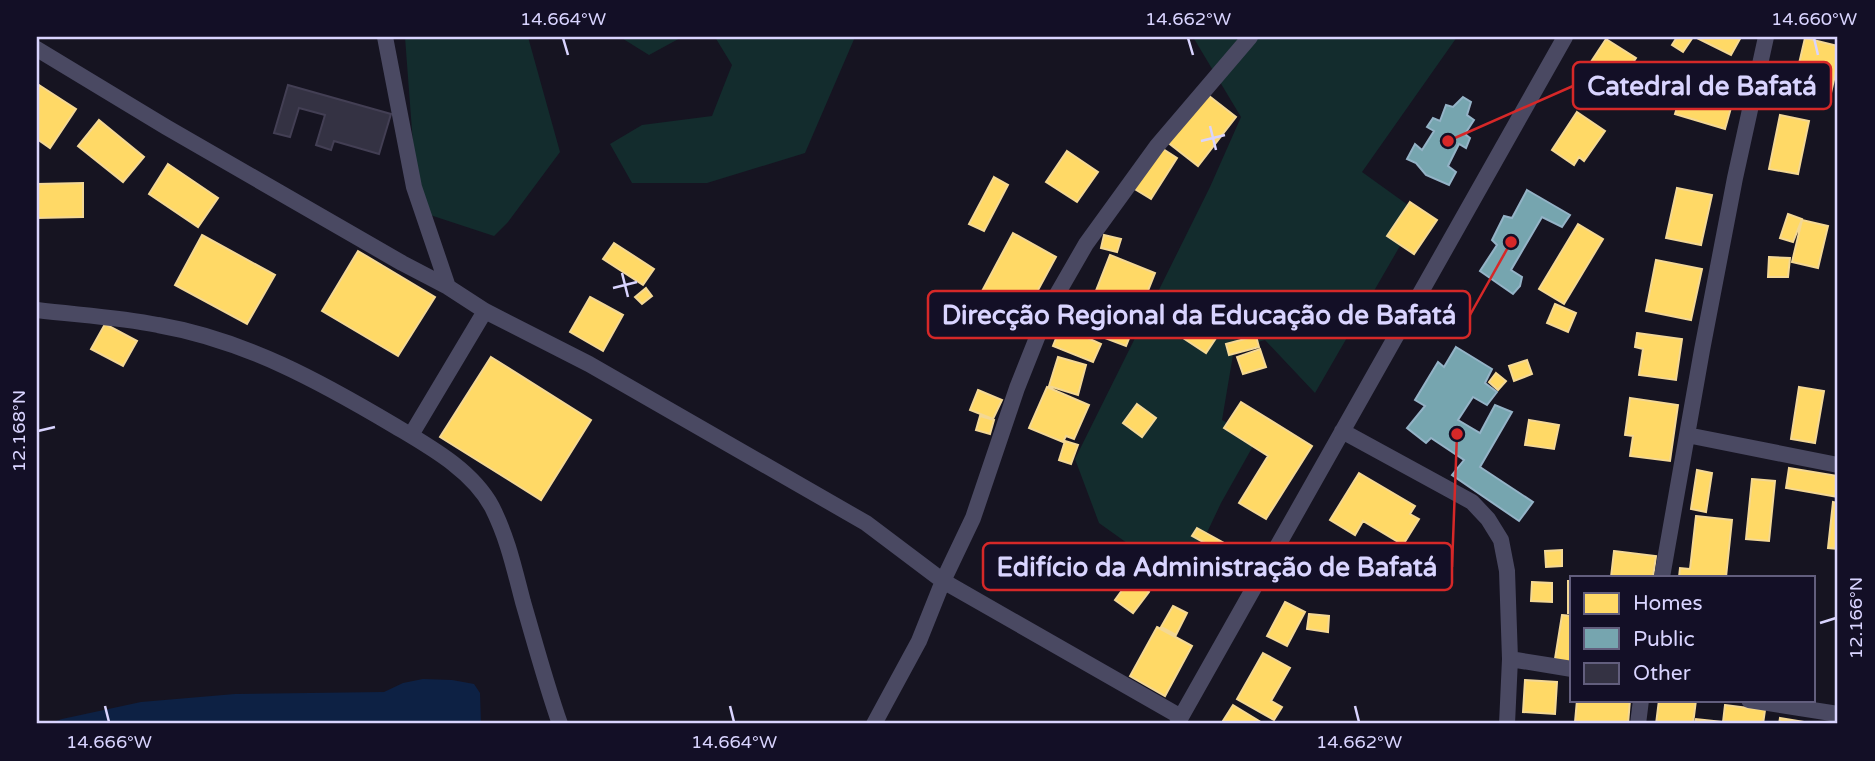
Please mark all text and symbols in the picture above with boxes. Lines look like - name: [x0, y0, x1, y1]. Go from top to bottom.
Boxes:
- text: 14.664°W: [520, 8, 606, 30]
- text: 14.662°W: [1145, 8, 1231, 30]
- text: 14.660°W: [1771, 8, 1857, 30]
- callout: Catedral de Bafatá: [1573, 62, 1831, 109]
- text: Catedral de Bafatá: [1587, 71, 1817, 102]
- callout: Direcção Regional da Educação de Bafatá: [928, 291, 1470, 338]
- text: Direcção Regional da Educação de Bafatá: [942, 300, 1456, 331]
- text: 12.168°N: [8, 390, 30, 472]
- callout: Edifício da Administração de Bafatá: [983, 543, 1452, 590]
- text: Edifício da Administração de Bafatá: [997, 552, 1437, 583]
- legend: [1570, 576, 1815, 702]
- text: 12.166°N: [1845, 577, 1867, 659]
- text: Homes: [1633, 591, 1703, 616]
- text: Public: [1633, 627, 1695, 652]
- text: Other: [1633, 661, 1691, 686]
- text: 14.666°W: [66, 731, 152, 753]
- text: 14.664°W: [691, 731, 777, 753]
- text: 14.662°W: [1316, 731, 1402, 753]

